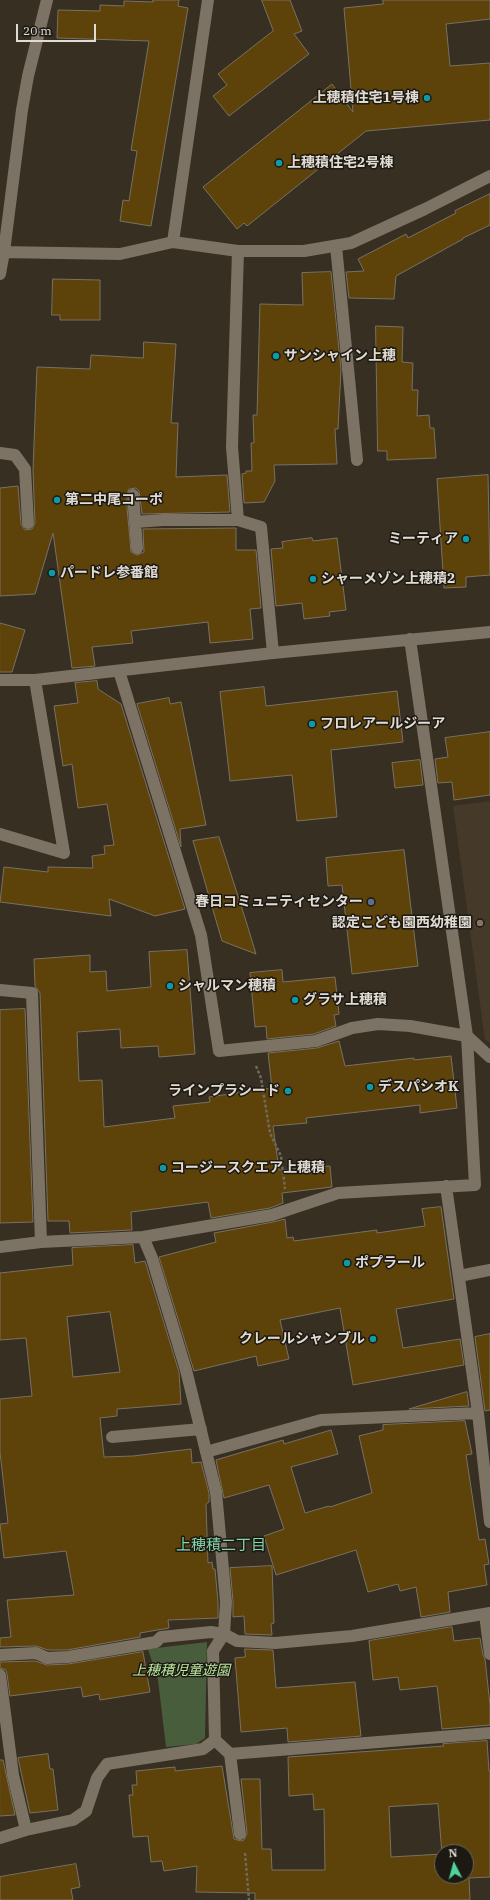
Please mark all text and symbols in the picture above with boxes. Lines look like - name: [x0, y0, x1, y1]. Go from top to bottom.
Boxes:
- scale bar: [18, 16, 98, 42]
- text: 20 m: [23, 23, 52, 38]
- place label: 上穂積住宅1号棟: [313, 90, 419, 106]
- marker: 上穂積住宅1号棟: [422, 93, 432, 103]
- place label: 上穂積住宅2号棟: [287, 155, 393, 171]
- marker: 上穂積住宅2号棟: [274, 158, 284, 168]
- place label: サンシャイン上穂: [284, 348, 396, 364]
- marker: サンシャイン上穂: [271, 351, 281, 361]
- place label: 第二中尾コーポ: [65, 492, 163, 508]
- marker: 第二中尾コーポ: [52, 495, 62, 505]
- place label: ミーティア: [388, 531, 458, 547]
- marker: ミーティア: [461, 534, 471, 544]
- place label: パードレ参番館: [60, 565, 158, 581]
- marker: パードレ参番館: [47, 568, 57, 578]
- place label: シャーメゾン上穂積2: [321, 571, 455, 587]
- marker: シャーメゾン上穂積2: [308, 574, 318, 584]
- place label: フロレアールジーア: [320, 716, 445, 732]
- marker: フロレアールジーア: [307, 719, 317, 729]
- place label: 春日コミュニティセンター: [195, 894, 363, 910]
- marker: 春日コミュニティセンター: [366, 897, 376, 907]
- place label: 認定こども園西幼稚園: [332, 915, 472, 931]
- marker: 認定こども園西幼稚園: [475, 918, 485, 928]
- place label: シャルマン穂積: [178, 978, 276, 994]
- marker: シャルマン穂積: [165, 981, 175, 991]
- place label: グラサ上穂積: [303, 992, 387, 1008]
- marker: グラサ上穂積: [290, 995, 300, 1005]
- place label: デスパシオK: [378, 1079, 459, 1095]
- marker: デスパシオK: [365, 1082, 375, 1092]
- place label: ラインプラシード: [168, 1083, 280, 1099]
- marker: ラインプラシード: [283, 1086, 293, 1096]
- place label: コージースクエア上穂積: [171, 1160, 325, 1176]
- marker: コージースクエア上穂積: [158, 1163, 168, 1173]
- place label: ポプラール: [355, 1255, 425, 1271]
- marker: ポプラール: [342, 1258, 352, 1268]
- place label: クレールシャンブル: [239, 1331, 365, 1347]
- marker: クレールシャンブル: [368, 1334, 378, 1344]
- district label: 上穂積二丁目: [176, 1537, 266, 1555]
- park label: 上穂積児童遊園: [132, 1663, 230, 1679]
- north arrow: [434, 1844, 474, 1884]
- text: N: [448, 1846, 458, 1860]

